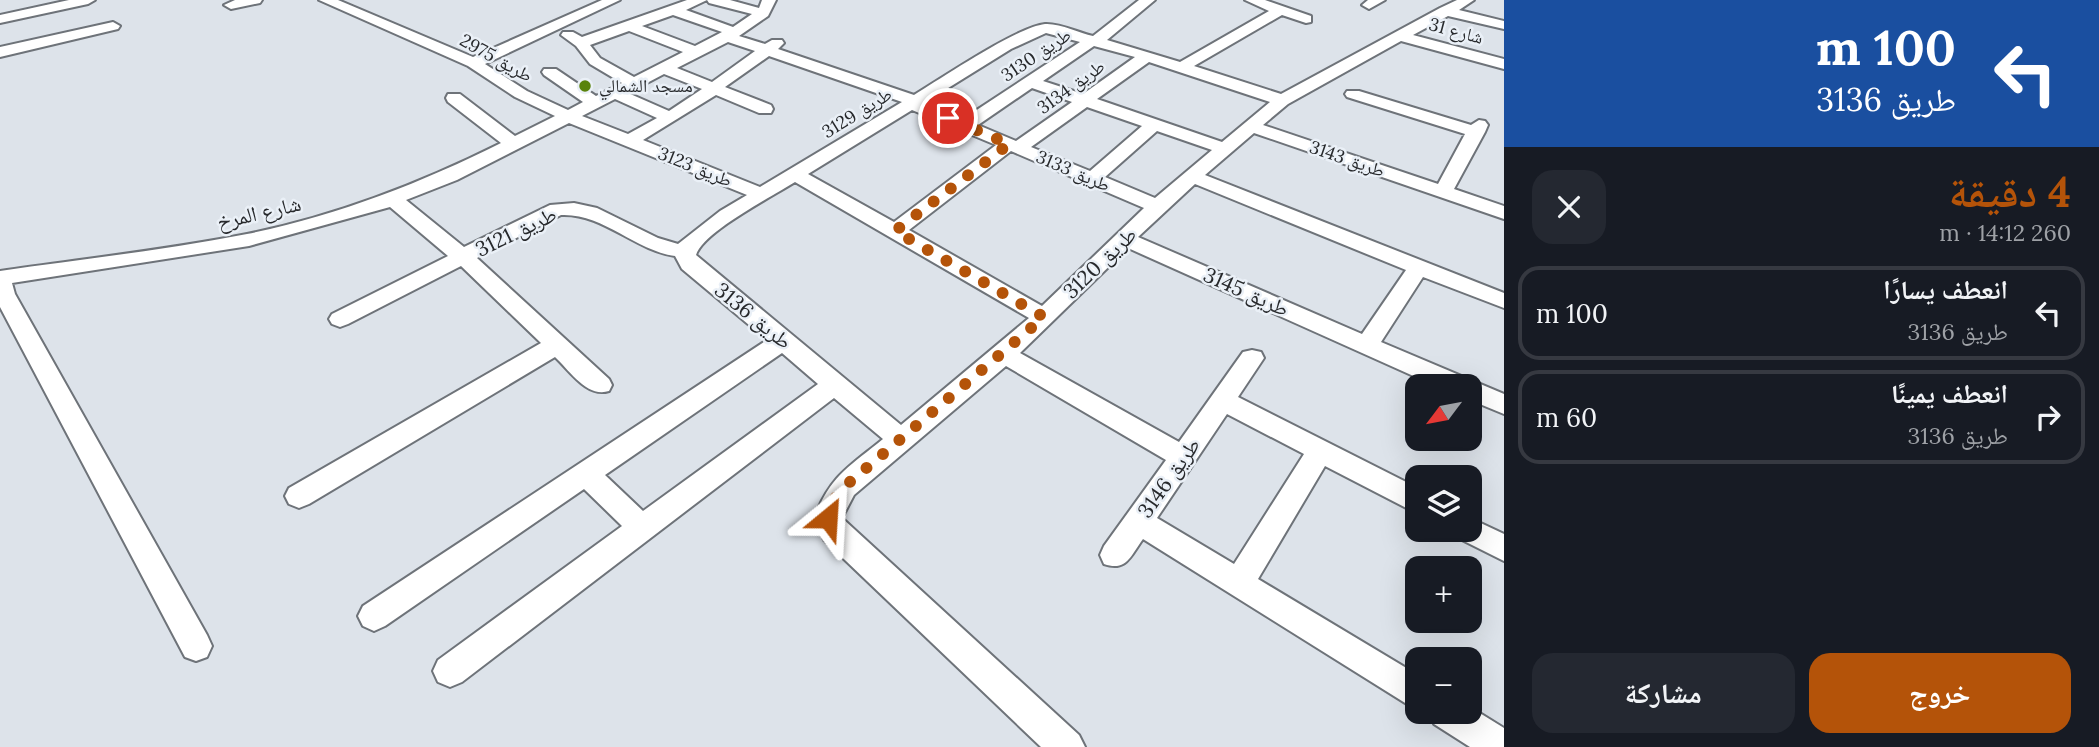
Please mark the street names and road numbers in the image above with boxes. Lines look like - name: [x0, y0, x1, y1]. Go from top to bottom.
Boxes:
- street label: شارع 31: [1426, 12, 1486, 49]
- street label: طريق 3130: [996, 23, 1075, 86]
- street label: طريق 2975: [456, 28, 537, 87]
- street label: طريق 3134: [1032, 54, 1109, 119]
- street label: طريق 3129: [817, 82, 896, 143]
- street label: طريق 3143: [1307, 135, 1388, 182]
- street label: طريق 3123: [655, 141, 735, 192]
- street label: طريق 3133: [1033, 145, 1114, 196]
- street label: شارع المرخ: [214, 190, 304, 235]
- street label: طريق 3121: [471, 200, 561, 263]
- street label: طريق 3120: [1057, 221, 1142, 304]
- street label: طريق 3145: [1199, 261, 1293, 322]
- street label: طريق 3136: [709, 276, 797, 355]
- street label: طريق 3146: [1131, 433, 1206, 523]

